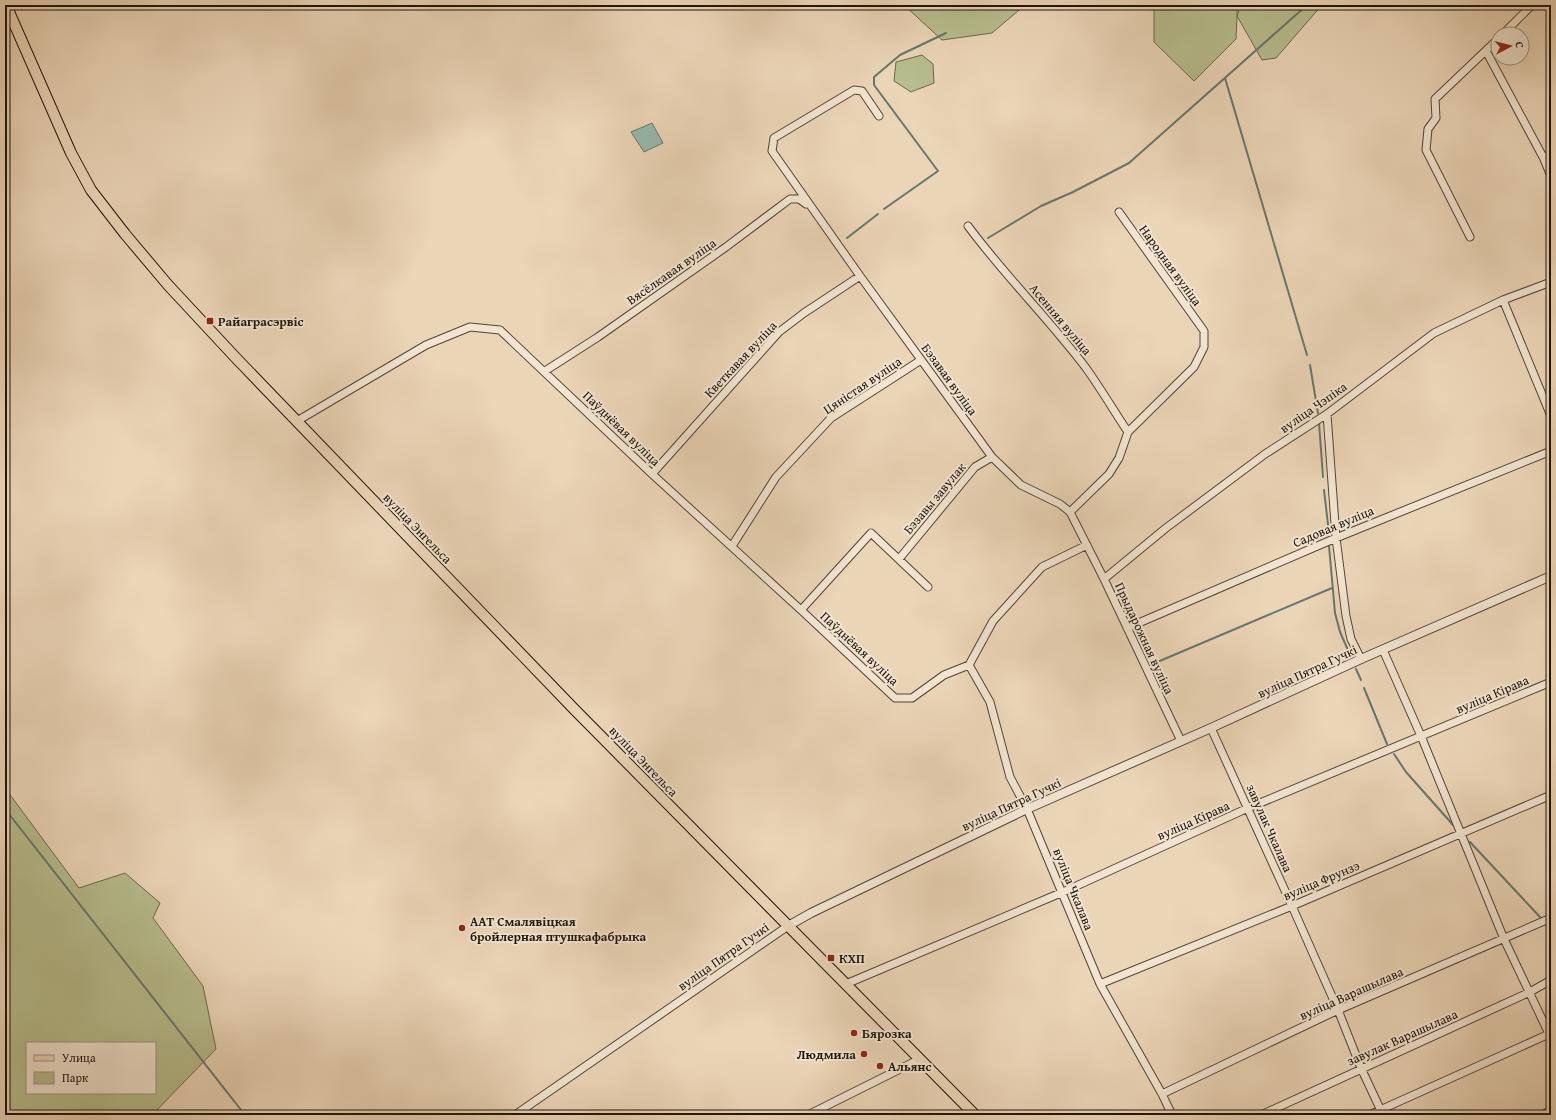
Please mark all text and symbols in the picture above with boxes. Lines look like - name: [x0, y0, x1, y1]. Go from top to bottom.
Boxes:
- north arrow: [1490, 26, 1530, 66]
- text: С: [1512, 41, 1528, 49]
- street label: Народная вуліца: [1135, 221, 1207, 310]
- street label: Вясёлкавая вуліца: [623, 233, 721, 309]
- street label: Асенняя вуліца: [1025, 279, 1097, 360]
- place label: Райаграсэрвіс: [218, 312, 304, 331]
- marker: Райаграсэрвіс: [205, 316, 215, 326]
- street label: Кветкавая вуліца: [700, 316, 782, 402]
- street label: Бэзавая вуліца: [917, 339, 983, 420]
- street label: Цяністая вуліца: [819, 352, 906, 419]
- street label: вуліца Чэпіка: [1276, 377, 1351, 438]
- street label: Паўднёвая вуліца: [579, 386, 665, 471]
- street label: Бэзавы завулак: [899, 458, 970, 538]
- street label: вуліца Энгельса: [379, 489, 457, 569]
- street label: Садовая вуліца: [1290, 501, 1377, 552]
- street label: Прыдарожная вуліца: [1110, 579, 1179, 698]
- street label: Паўднёвая вуліца: [816, 607, 904, 690]
- street label: вуліца Пятра Гучкі: [1254, 640, 1360, 703]
- street label: вуліца Кірава: [1453, 670, 1532, 718]
- street label: вуліца Энгельса: [605, 722, 683, 802]
- street label: вуліца Пятра Гучкі: [958, 773, 1064, 836]
- street label: завулак Чкалава: [1242, 781, 1298, 876]
- street label: вуліца Кірава: [1154, 796, 1233, 845]
- street label: вуліца Чкалава: [1048, 845, 1099, 934]
- street label: вуліца Фрунзэ: [1280, 856, 1362, 905]
- place label: ААТ Смалявіцкая бройлерная птушкафабрыка: [470, 912, 646, 946]
- street label: вуліца Пятра Гучкі: [674, 917, 773, 995]
- marker: ААТ Смалявіцкая бройлерная птушкафабрыка: [457, 923, 467, 933]
- place label: КХП: [839, 949, 865, 968]
- marker: КХП: [826, 953, 836, 963]
- street label: вуліца Варашылава: [1296, 962, 1407, 1025]
- street label: завулак Варашылава: [1344, 1004, 1461, 1070]
- place label: Бярозка: [862, 1024, 912, 1043]
- marker: Бярозка: [849, 1028, 859, 1038]
- legend: [26, 1042, 156, 1094]
- place label: Людмила: [797, 1045, 856, 1064]
- text: Улица: [62, 1049, 96, 1066]
- marker: Людмила: [859, 1049, 869, 1059]
- place label: Альянс: [888, 1057, 932, 1076]
- marker: Альянс: [875, 1061, 885, 1071]
- text: Парк: [62, 1069, 89, 1086]

